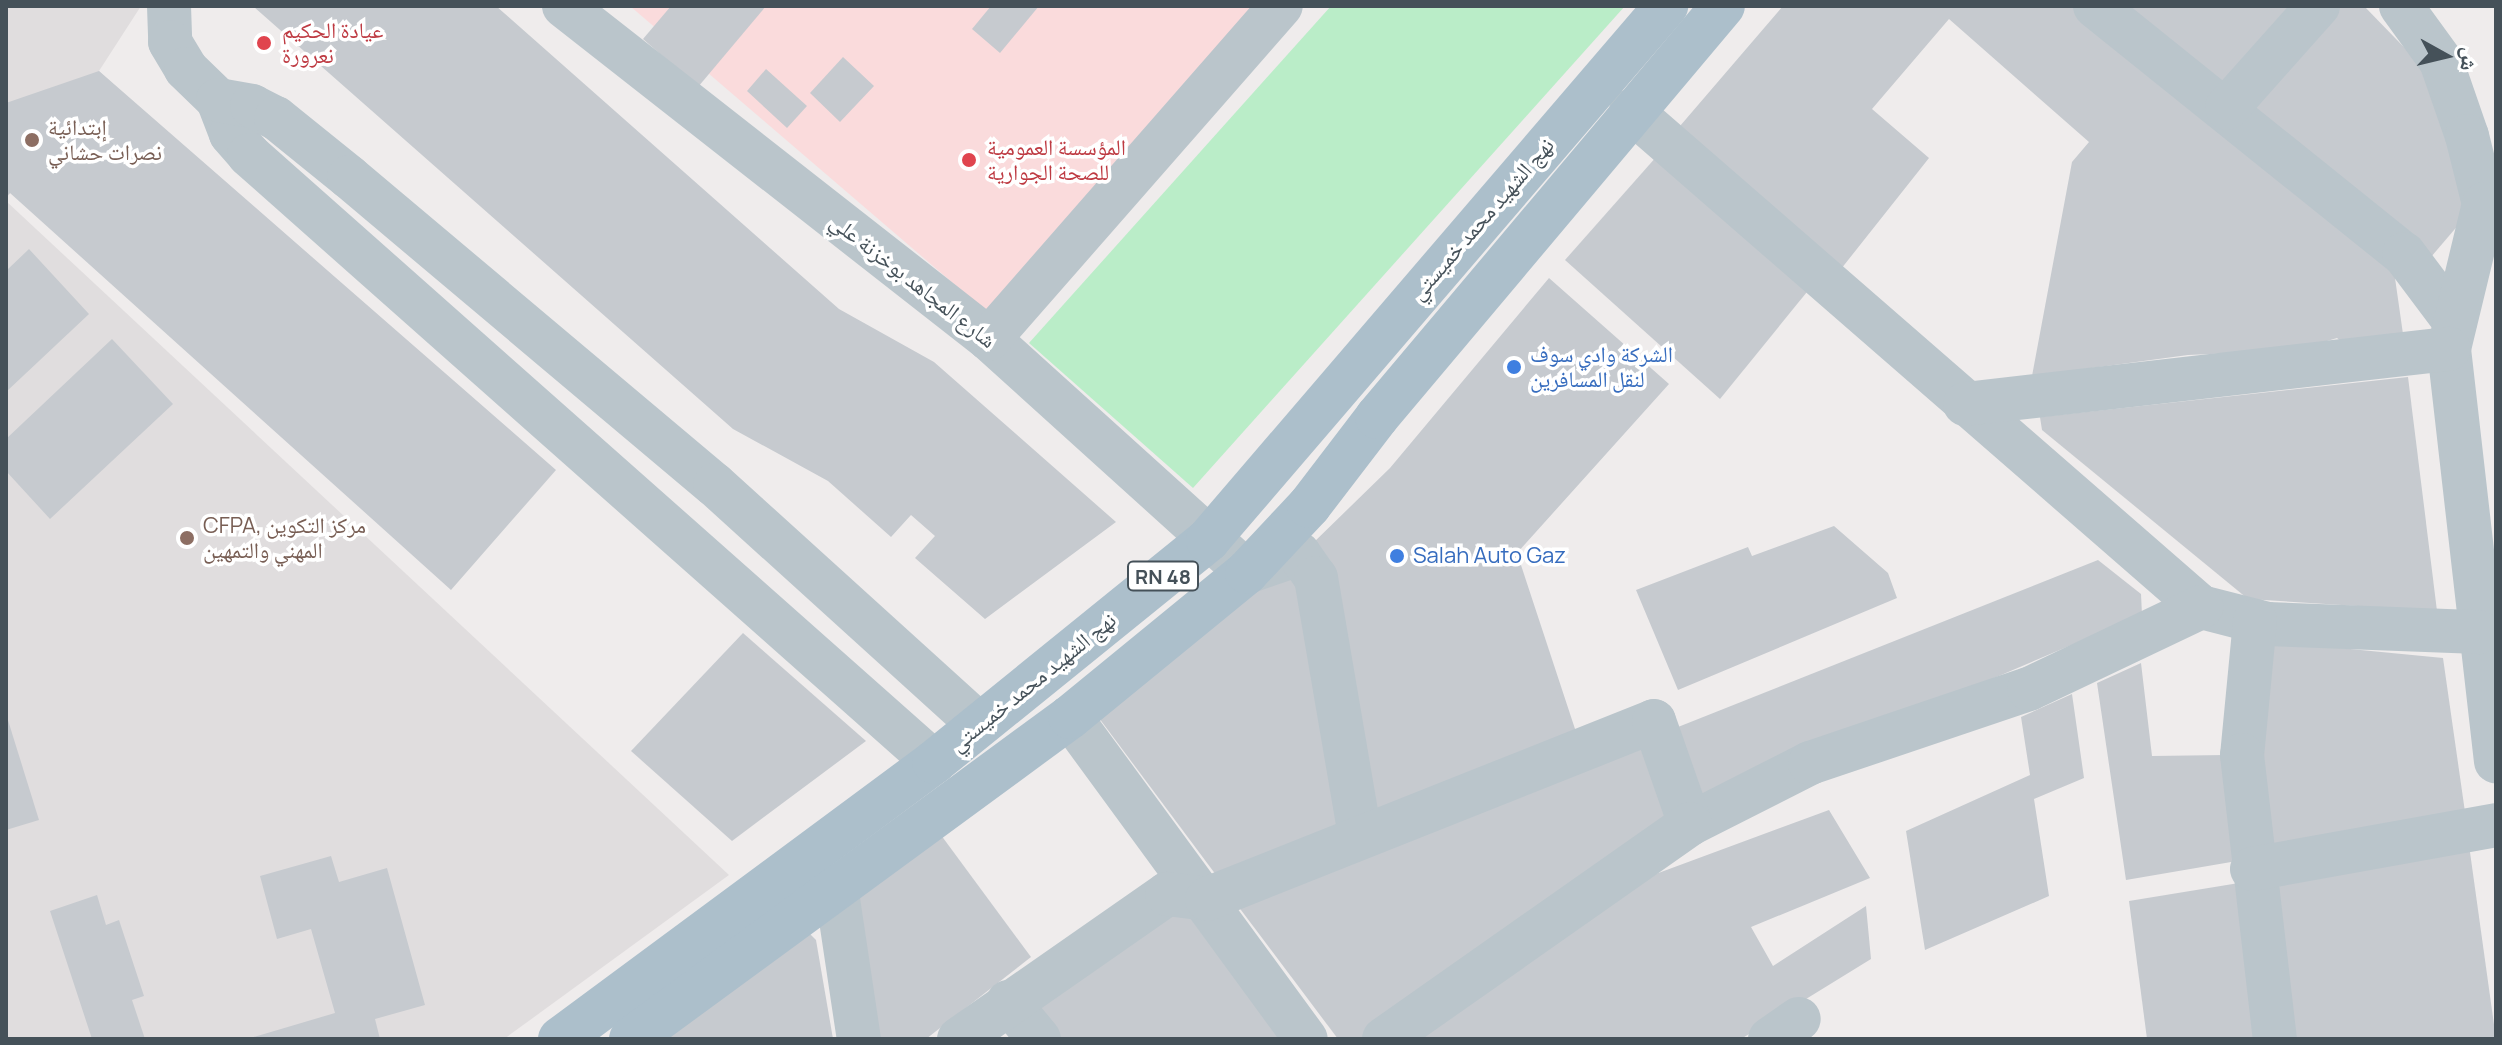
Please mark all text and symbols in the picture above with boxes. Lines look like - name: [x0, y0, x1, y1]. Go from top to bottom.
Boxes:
- north arrow: [2406, 16, 2486, 96]
- place label: عيادة الحكيم نعرورة: [282, 17, 383, 68]
- marker: عيادة الحكيم نعرورة: [253, 32, 275, 54]
- text: ش: [2453, 46, 2486, 73]
- place label: إبتدائية نصرات حشاني: [48, 114, 162, 166]
- marker: إبتدائية نصرات حشاني: [23, 131, 41, 149]
- street label: نهج الشهيد محمد خميستي: [1404, 132, 1560, 306]
- place label: المؤسسة العمومية للصحة الجوارية: [987, 134, 1126, 186]
- marker: المؤسسة العمومية للصحة الجوارية: [958, 149, 980, 171]
- street label: شارع المجاهد بوخزنة علي: [825, 208, 1001, 354]
- place label: الشركة وادي سوف لنقل المسافرين: [1530, 341, 1673, 392]
- marker: الشركة وادي سوف لنقل المسافرين: [1505, 358, 1523, 376]
- place label: CFPA, مركز التكوين المهني والتمهين: [203, 512, 366, 564]
- marker: CFPA, مركز التكوين المهني والتمهين: [178, 529, 196, 547]
- place label: Salah Auto Gaz: [1413, 543, 1566, 569]
- marker: Salah Auto Gaz: [1388, 547, 1406, 565]
- road number: RN 48: [1127, 560, 1199, 592]
- street label: نهج الشهيد محمد خميستي: [945, 607, 1121, 757]

